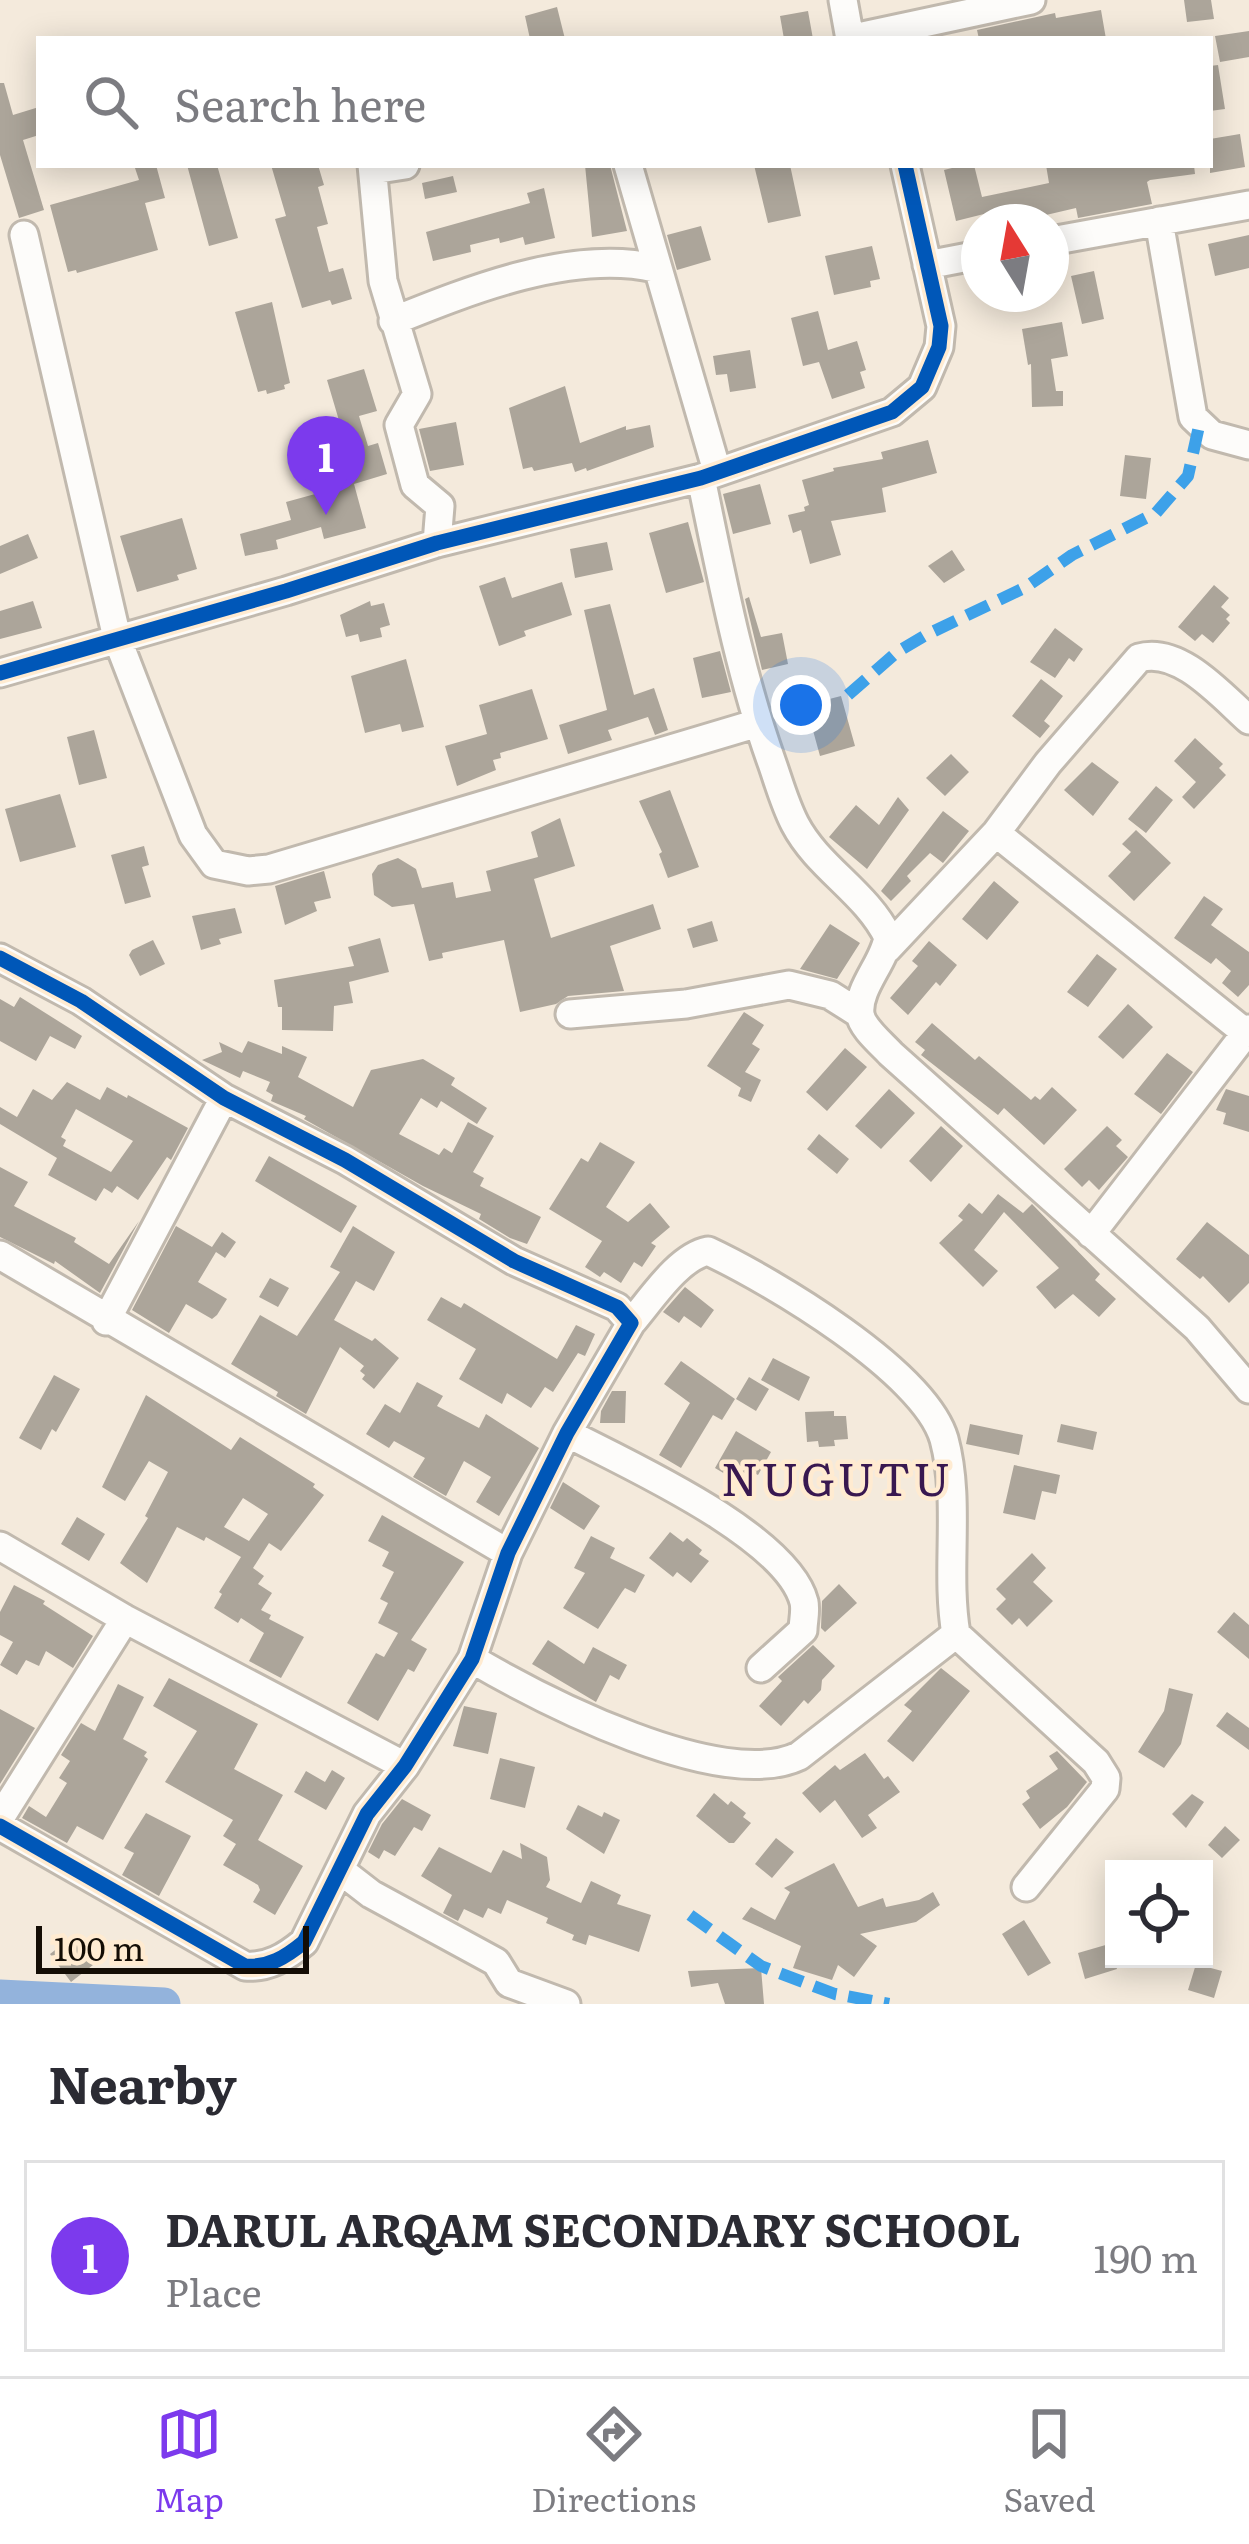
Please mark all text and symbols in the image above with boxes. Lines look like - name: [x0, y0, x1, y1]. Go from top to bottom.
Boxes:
- search box: [36, 36, 1213, 168]
- icon: search: [78, 69, 144, 135]
- text: Search here: [174, 69, 426, 136]
- north arrow: [961, 204, 1069, 312]
- pin: 1: [287, 416, 365, 515]
- your location: [771, 675, 831, 735]
- district label: NUGUTU: [721, 1443, 953, 1510]
- map controls: [1105, 1860, 1213, 1968]
- button: locate: [1105, 1860, 1213, 1968]
- scale bar: [36, 1920, 309, 1973]
- text: 100 m: [54, 1922, 144, 1971]
- text: Nearby: [48, 2044, 237, 2120]
- text: DARUL ARQAM SECONDARY SCHOOL: [165, 2194, 1021, 2261]
- text: 1: [82, 2227, 98, 2285]
- text: 190 m: [1094, 2227, 1198, 2285]
- text: Place: [165, 2261, 262, 2319]
- tab: Map: [154, 2401, 224, 2522]
- tab: Directions: [531, 2401, 696, 2522]
- tab: Saved: [1003, 2401, 1095, 2522]

